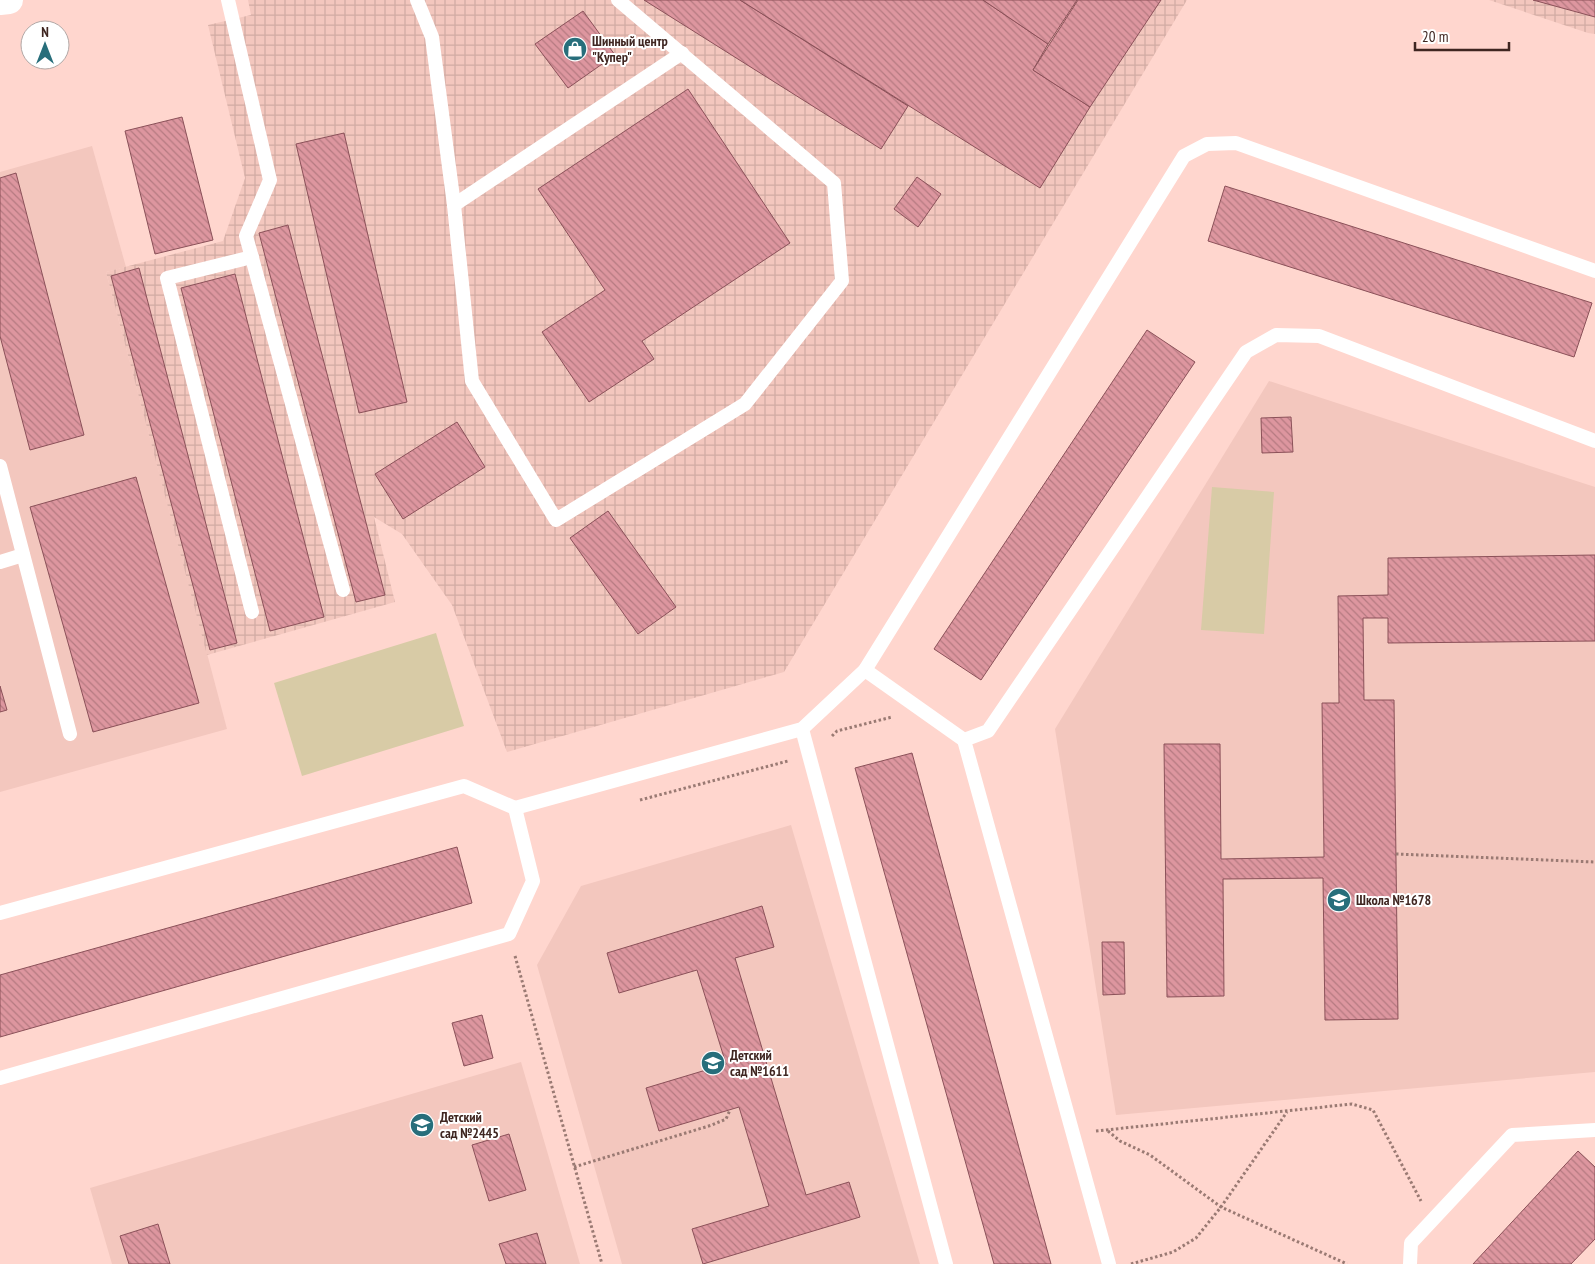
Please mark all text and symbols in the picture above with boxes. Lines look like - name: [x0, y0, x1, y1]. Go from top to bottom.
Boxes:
- north arrow: [20, 20, 70, 70]
- scale bar: [1415, 20, 1509, 52]
- text: N: [41, 23, 49, 41]
- text: 20 m: [1422, 27, 1448, 46]
- place label: Шинный центр "Купер": [592, 32, 668, 66]
- shop icon: Шинный центр "Купер": [562, 36, 588, 62]
- school or university icon: Школа №1678: [1326, 887, 1352, 913]
- place label: Школа №1678: [1356, 891, 1431, 909]
- place label: Детский сад №1611: [730, 1046, 789, 1080]
- school or university icon: Детский сад №1611: [700, 1050, 726, 1076]
- place label: Детский сад №2445: [440, 1108, 499, 1142]
- school or university icon: Детский сад №2445: [409, 1112, 435, 1138]

